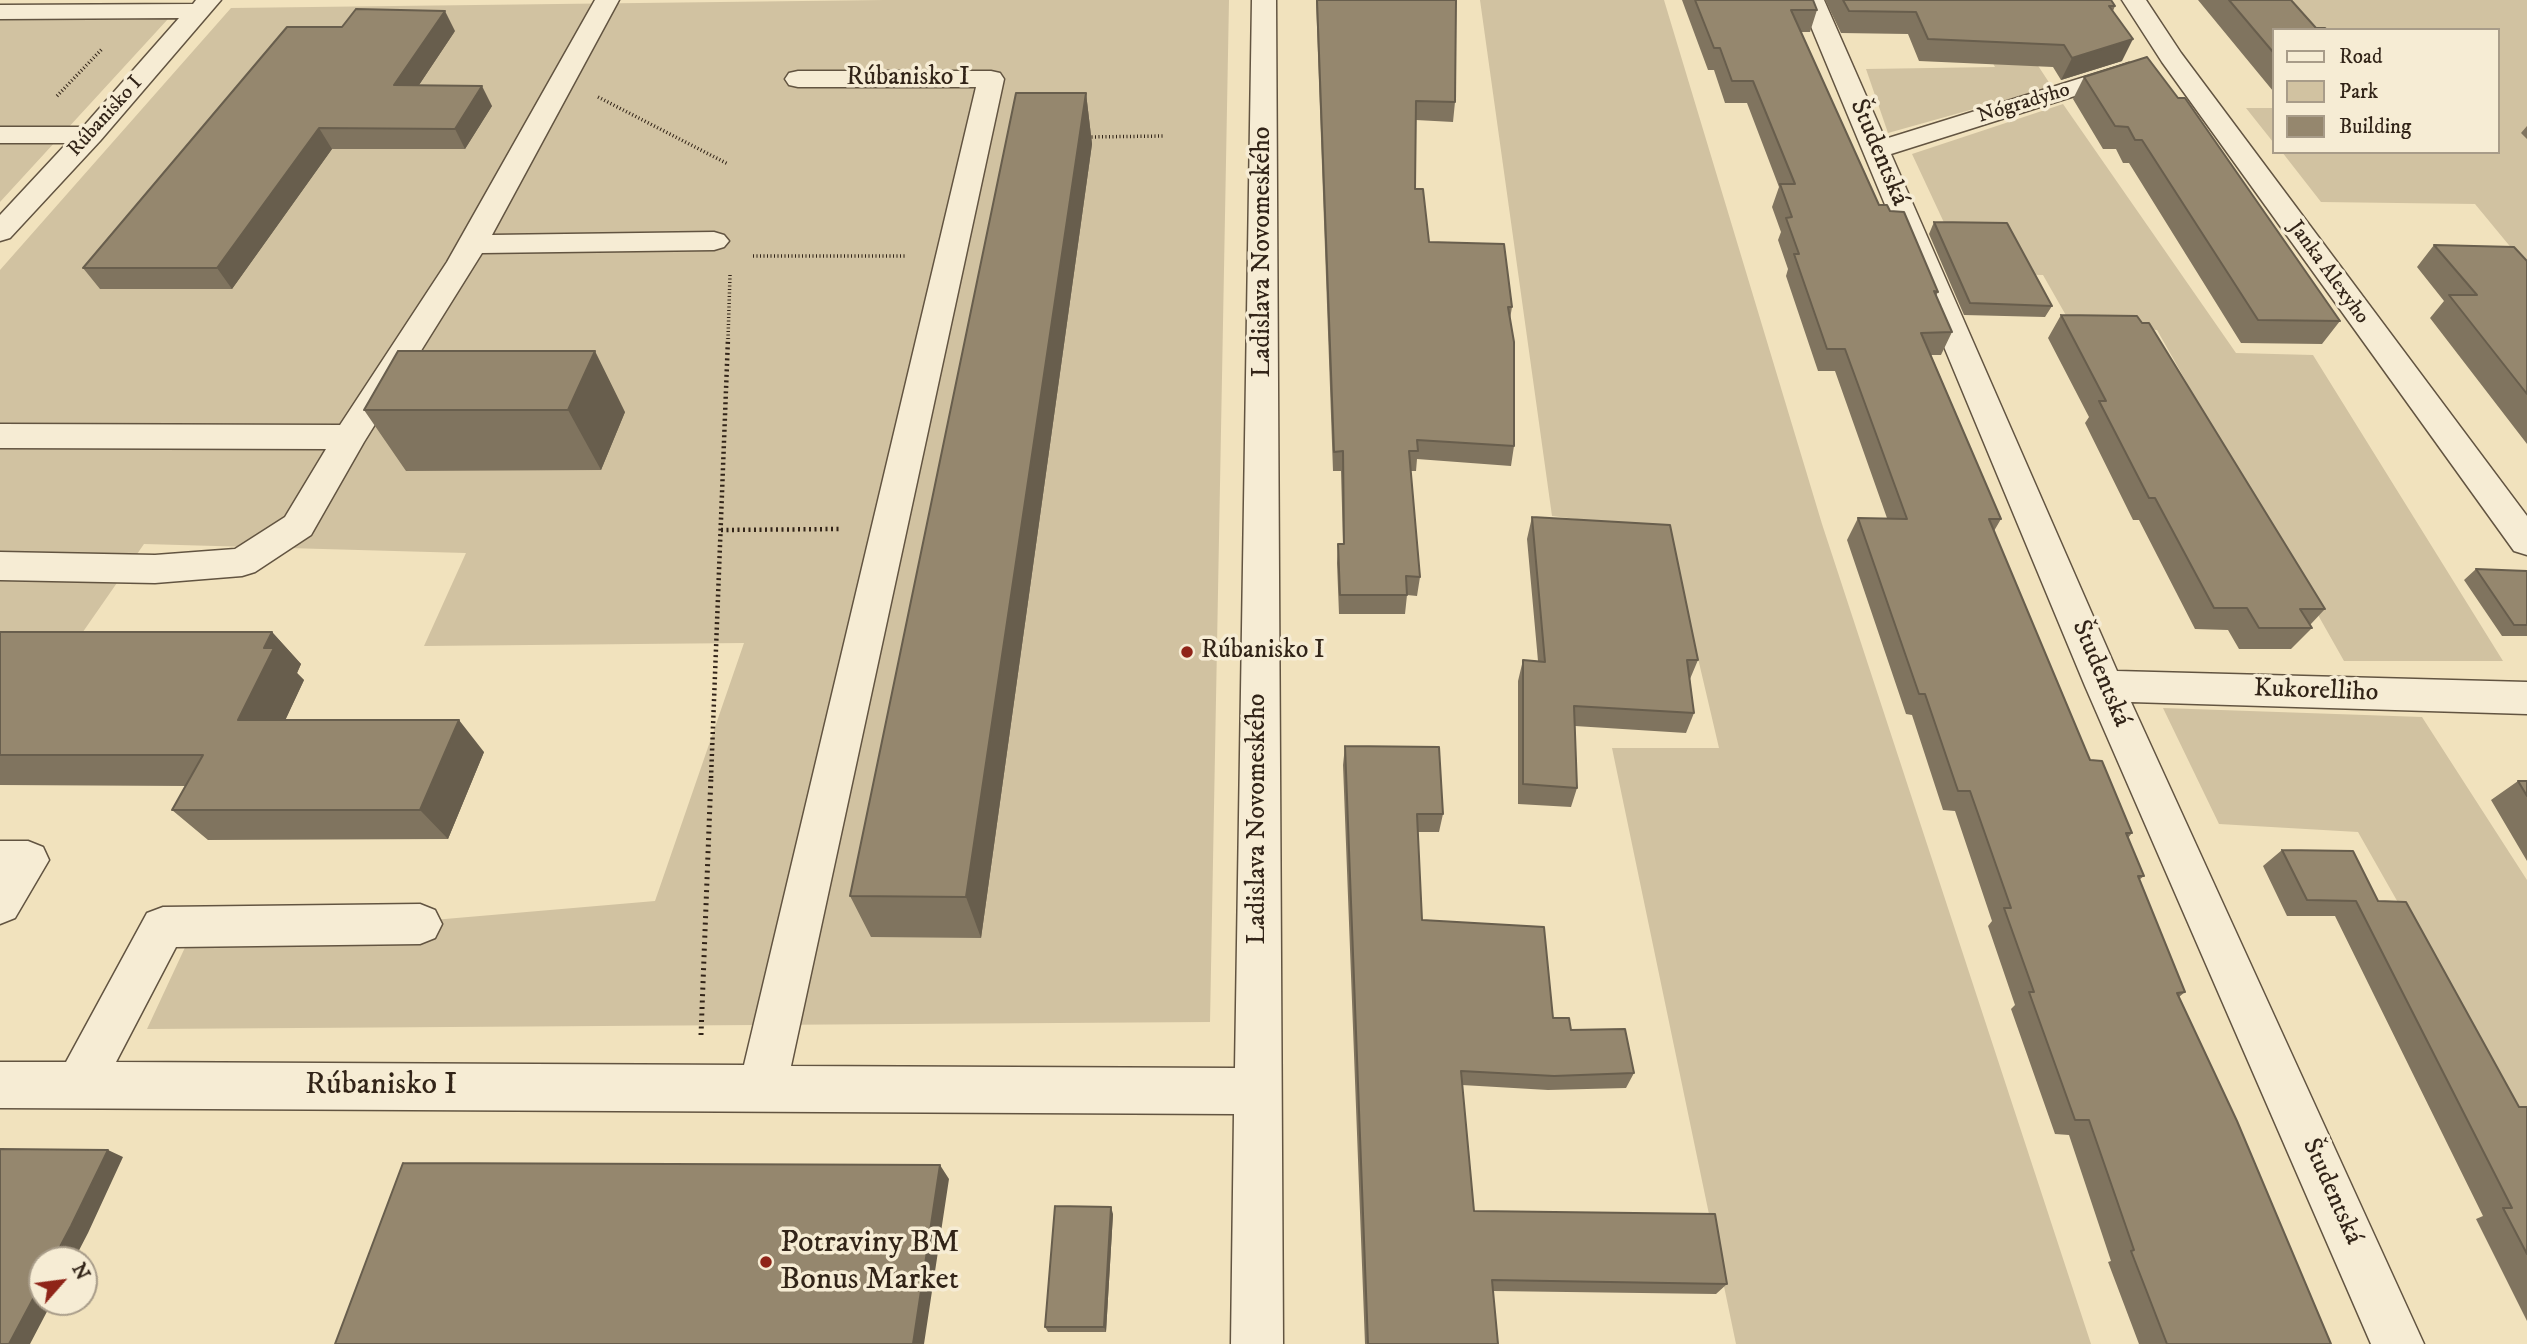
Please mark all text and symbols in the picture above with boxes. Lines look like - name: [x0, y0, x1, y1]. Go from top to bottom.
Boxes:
- legend: [2272, 28, 2499, 154]
- text: Road: [2339, 44, 2383, 70]
- street label: Rúbanisko I: [846, 63, 970, 95]
- street label: Rúbanisko I: [63, 71, 149, 163]
- street label: Nógradyho: [1975, 78, 2073, 130]
- text: Park: [2339, 79, 2378, 105]
- street label: Študentská: [1842, 95, 1914, 211]
- text: Building: [2339, 114, 2411, 140]
- street label: Ladislava Novomeského: [1248, 127, 1280, 377]
- street label: Janka Alexyho: [2282, 217, 2374, 329]
- street label: Študentská: [2064, 616, 2136, 732]
- place label: Rúbanisko I: [1201, 636, 1325, 668]
- marker: Rúbanisko I: [1179, 644, 1195, 660]
- street label: Kukorelliho: [2253, 674, 2379, 710]
- street label: Ladislava Novomeského: [1243, 694, 1275, 944]
- street label: Rúbanisko I: [305, 1067, 457, 1105]
- street label: Študentská: [2294, 1134, 2368, 1250]
- place label: Potraviny BM Bonus Market: [780, 1225, 960, 1300]
- north arrow: [28, 1246, 98, 1316]
- marker: Potraviny BM Bonus Market: [758, 1254, 774, 1270]
- text: N: [66, 1260, 94, 1284]

